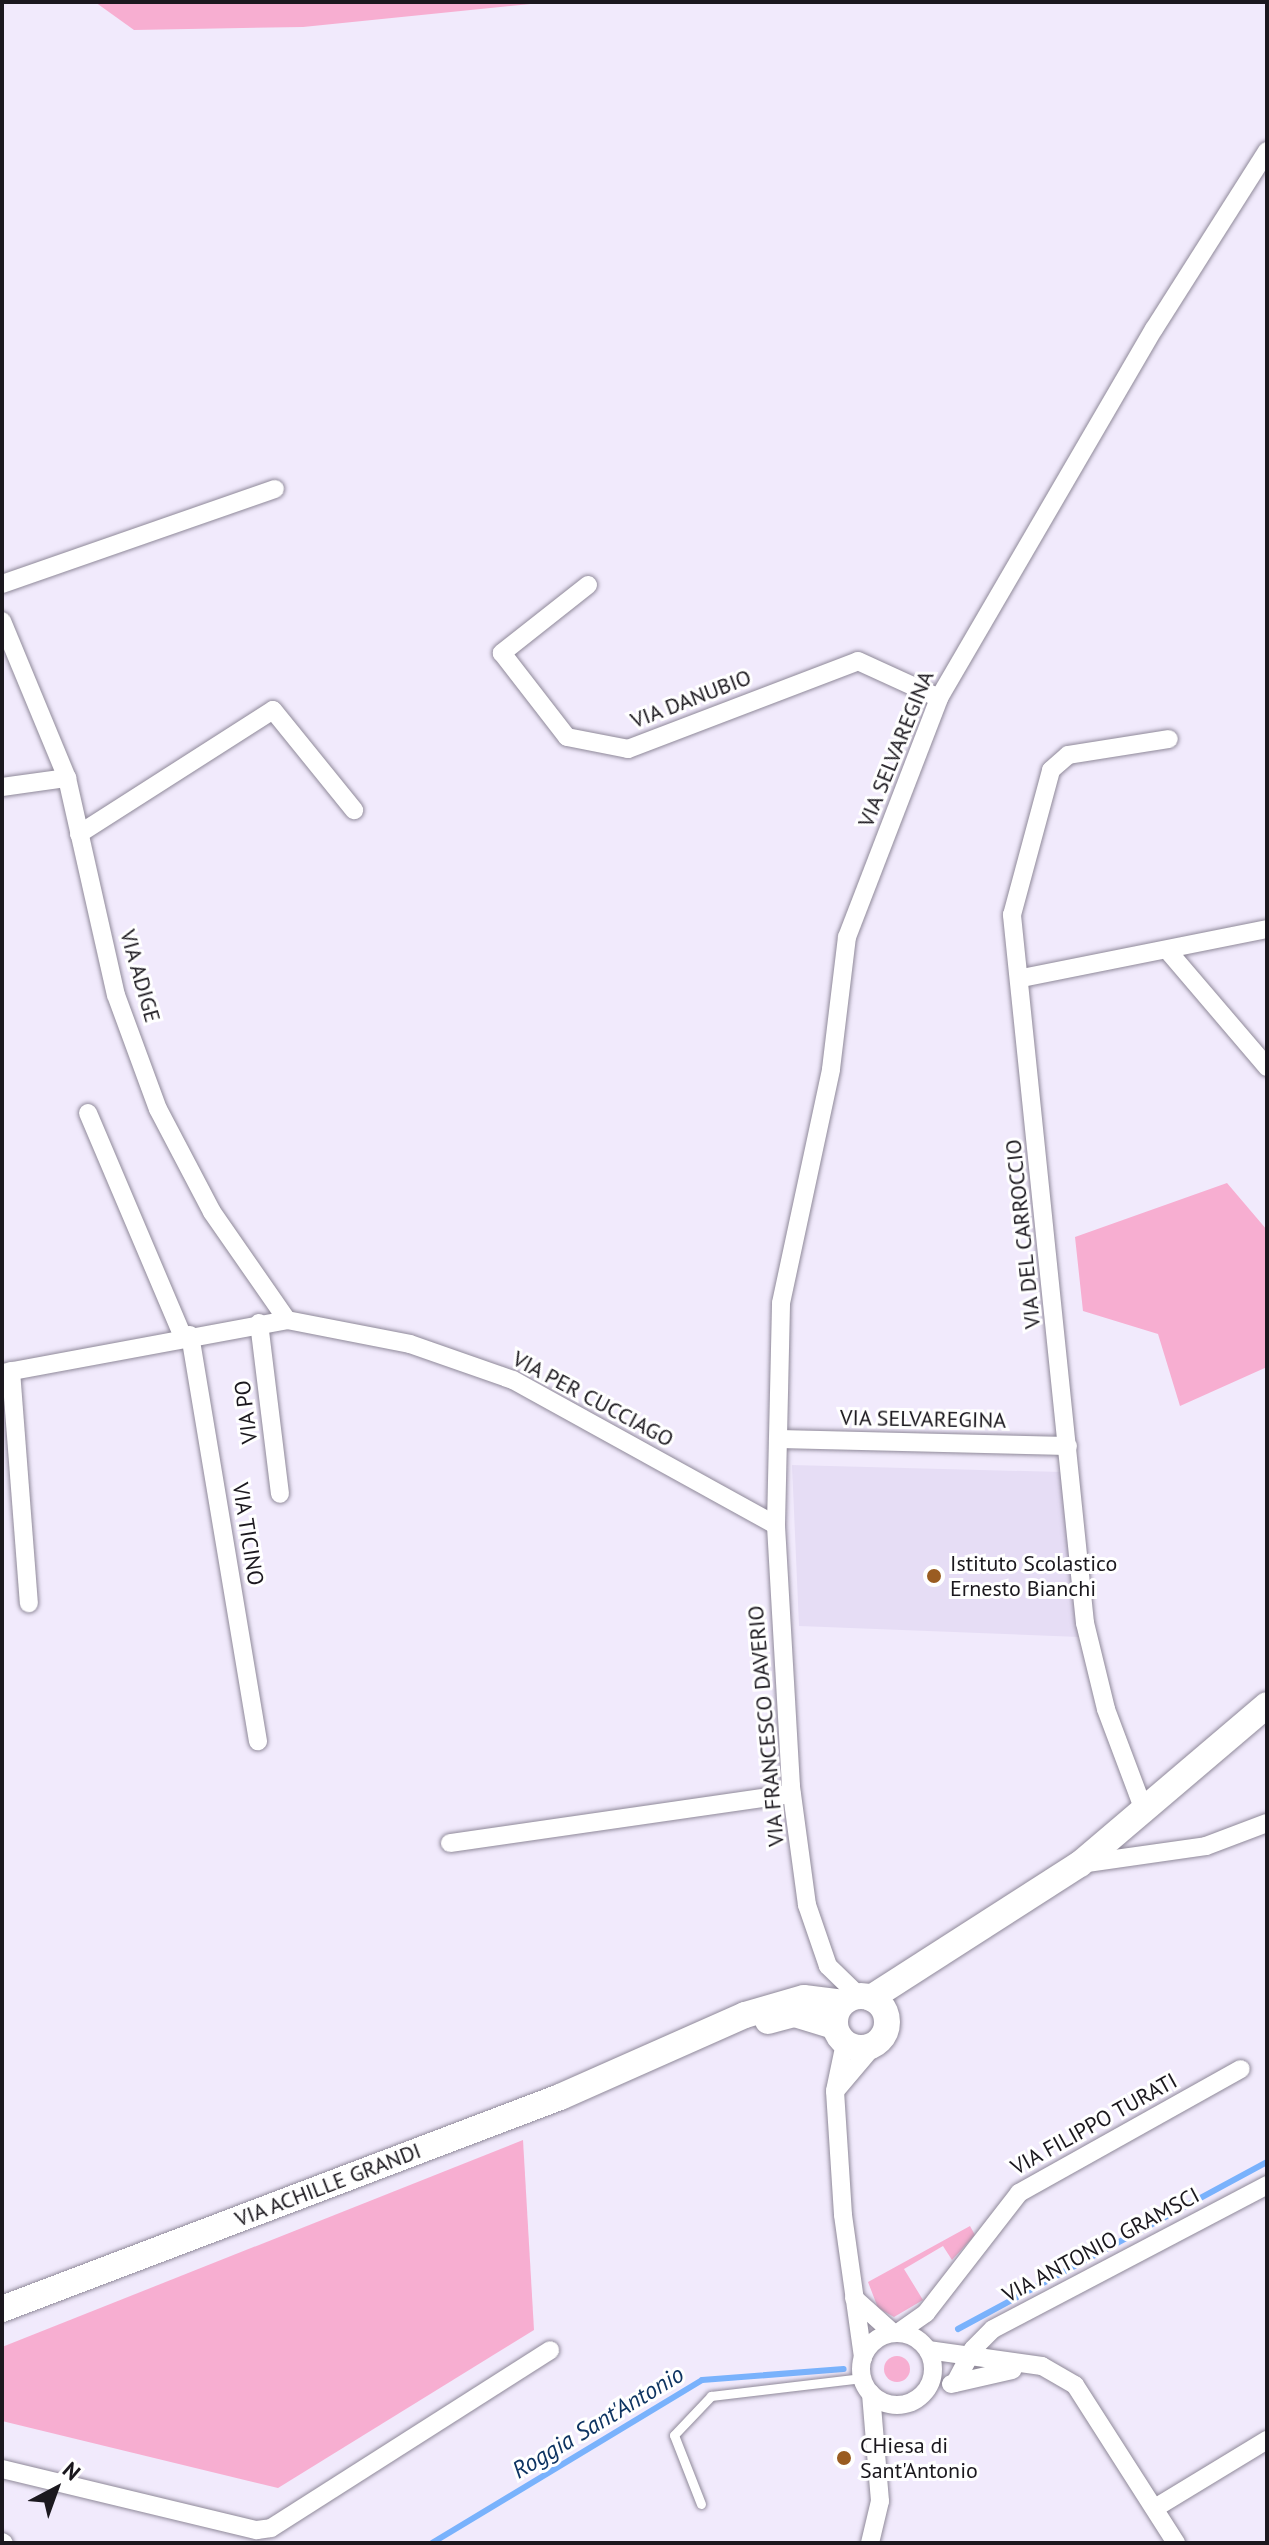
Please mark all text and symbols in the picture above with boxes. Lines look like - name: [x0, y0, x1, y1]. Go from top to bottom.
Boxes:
- street label: VIA DANUBIO: [627, 664, 755, 734]
- street label: VIA SELVAREGINA: [852, 667, 940, 831]
- street label: VIA ADIGE: [114, 926, 166, 1026]
- street label: VIA DEL CARROCCIO: [1000, 1137, 1046, 1331]
- street label: VIA PER CUCCIAGO: [508, 1345, 678, 1453]
- street label: VIA PO: [229, 1378, 263, 1446]
- street label: VIA SELVAREGINA: [839, 1404, 1007, 1434]
- street label: VIA TICINO: [227, 1480, 269, 1588]
- place label: Istituto Scolastico Ernesto Bianchi: [950, 1550, 1117, 1602]
- marker: Istituto Scolastico Ernesto Bianchi: [925, 1567, 943, 1585]
- street label: VIA FRANCESCO DAVERIO: [742, 1604, 790, 1848]
- street label: VIA FILIPPO TURATI: [1006, 2067, 1182, 2181]
- street label: VIA ACHILLE GRANDI: [231, 2137, 425, 2233]
- street label: VIA ANTONIO GRAMSCI: [997, 2182, 1205, 2308]
- water label: Roggia Sant'Antonio: [507, 2359, 689, 2485]
- place label: CHiesa di Sant'Antonio: [860, 2432, 978, 2484]
- north arrow: [16, 2449, 96, 2529]
- marker: CHiesa di Sant'Antonio: [835, 2449, 853, 2467]
- text: N: [57, 2456, 86, 2486]

